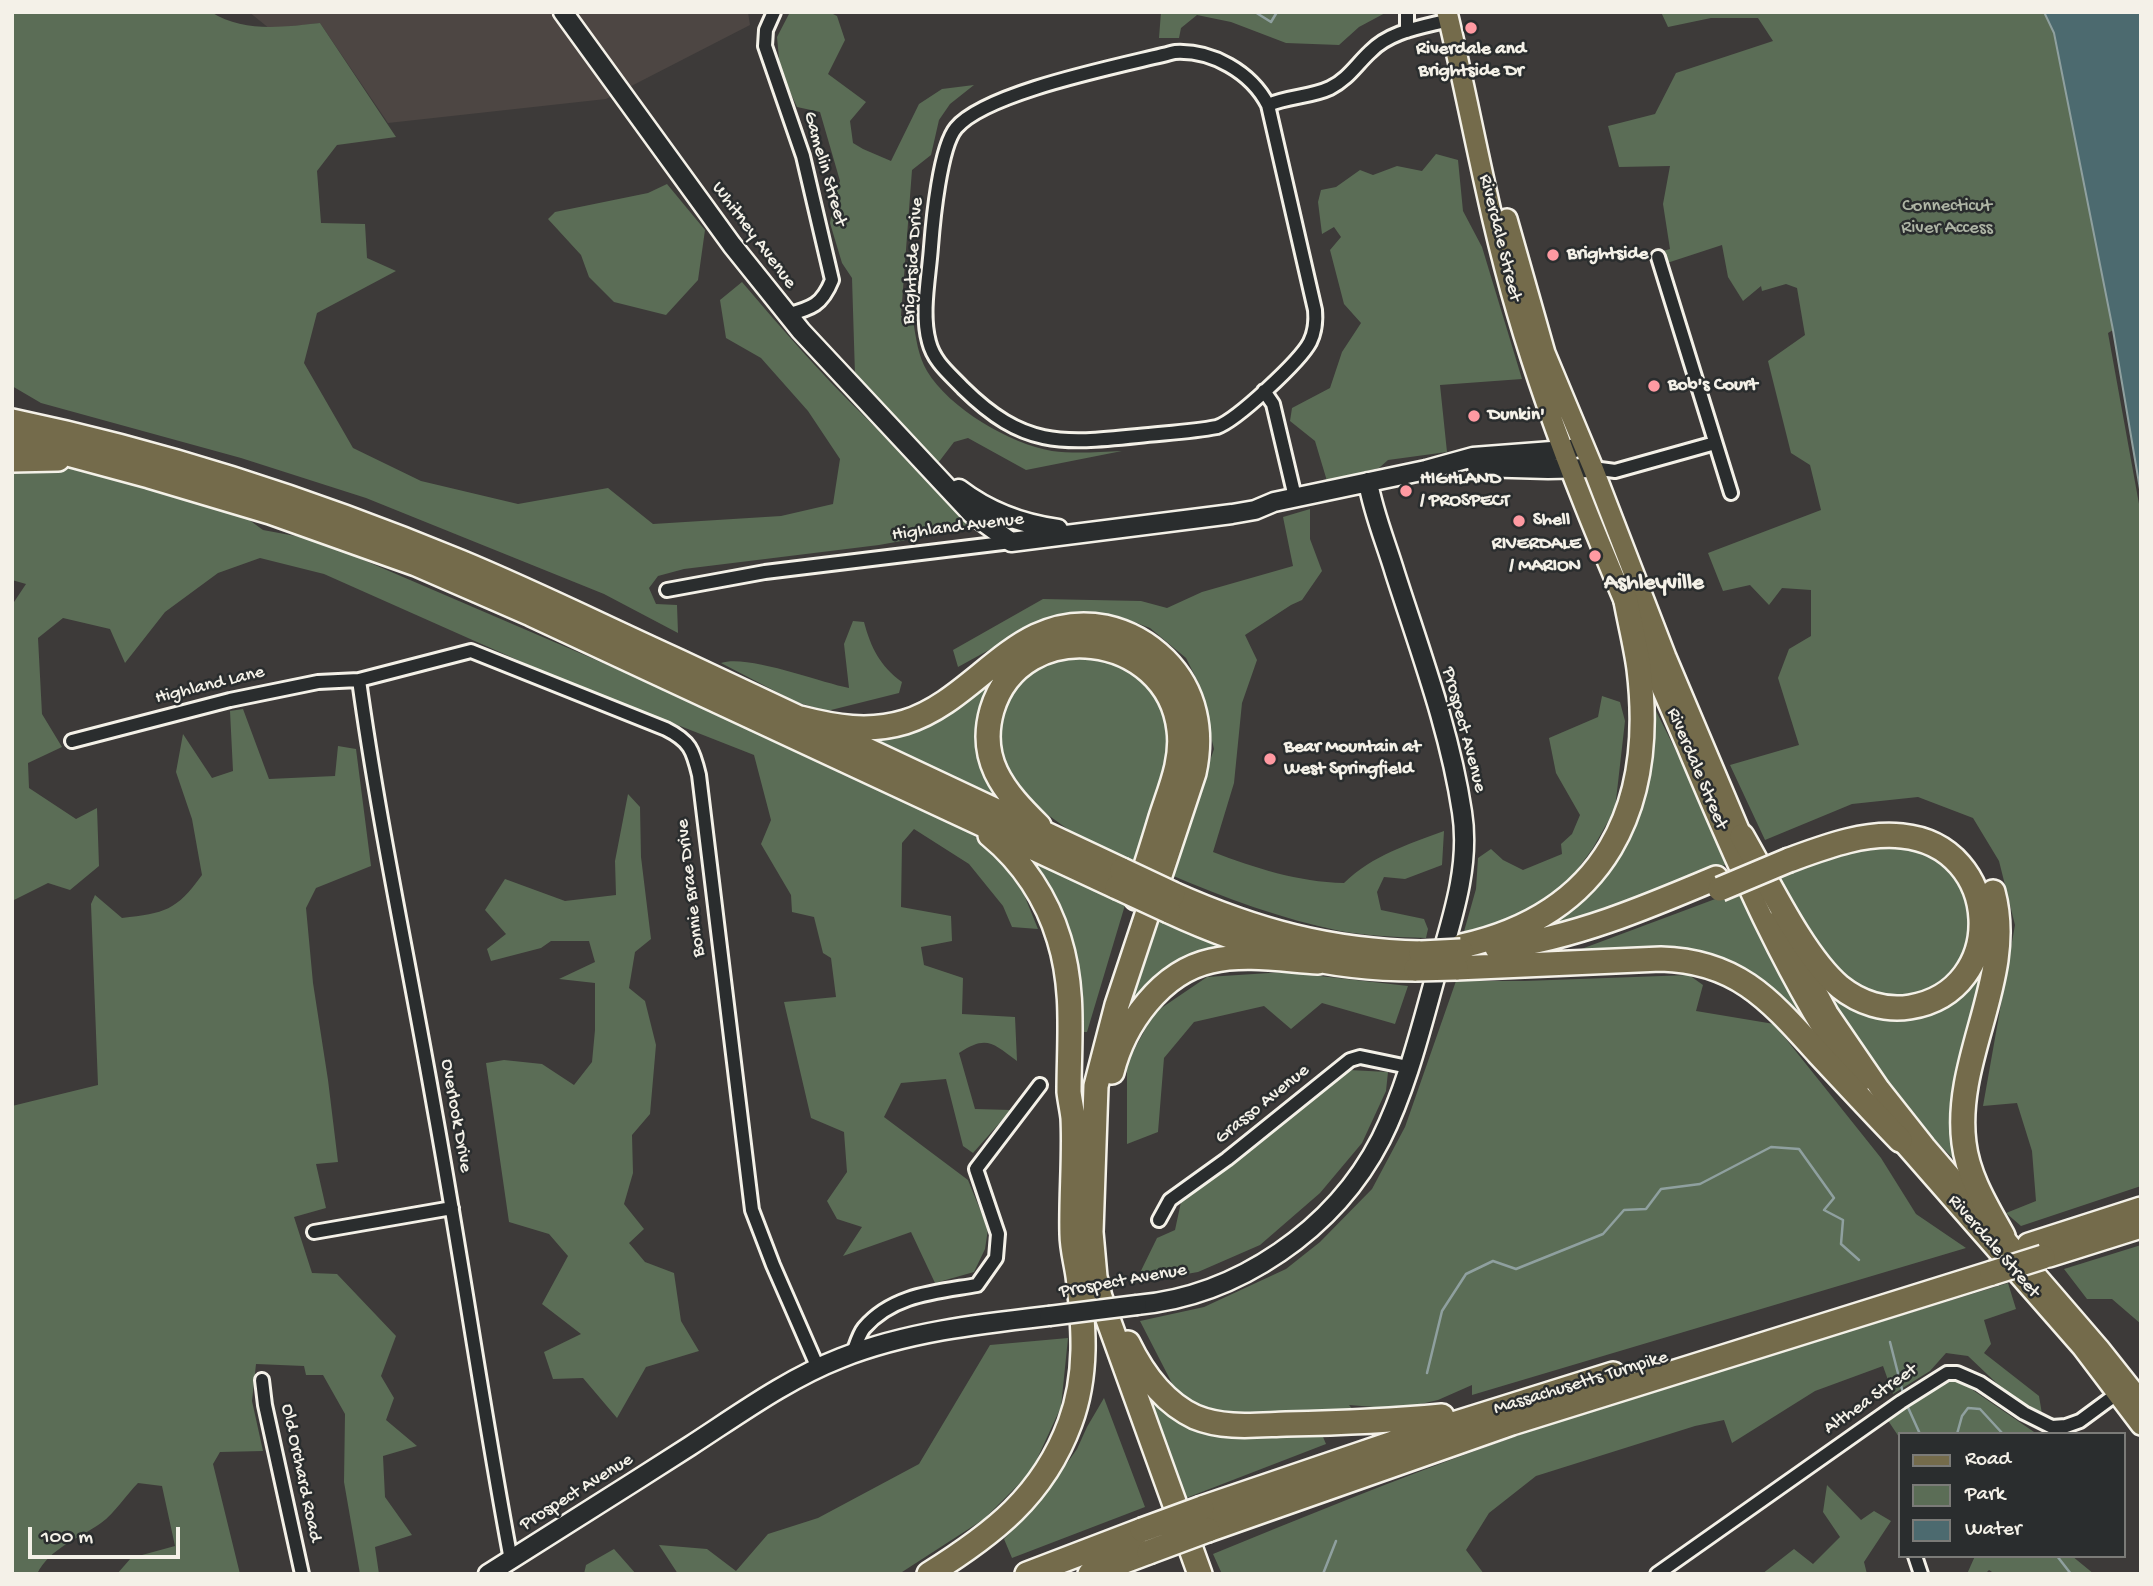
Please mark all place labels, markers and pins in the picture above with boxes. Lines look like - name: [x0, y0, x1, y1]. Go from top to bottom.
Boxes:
- marker: Riverdale and Brightside Dr: [1463, 20, 1479, 36]
- place label: Riverdale and Brightside Dr: [1416, 39, 1526, 83]
- place label: Brightside: [1567, 244, 1648, 266]
- marker: Brightside: [1545, 247, 1561, 263]
- place label: Bob's Court: [1668, 375, 1757, 397]
- marker: Bob's Court: [1646, 378, 1662, 394]
- place label: Dunkin': [1488, 405, 1545, 427]
- marker: Dunkin': [1466, 408, 1482, 424]
- place label: HIGHLAND / PROSPECT: [1420, 469, 1510, 513]
- marker: HIGHLAND / PROSPECT: [1398, 483, 1414, 499]
- place label: Shell: [1533, 510, 1570, 532]
- marker: Shell: [1511, 513, 1527, 529]
- place label: RIVERDALE / MARION: [1492, 534, 1581, 578]
- marker: RIVERDALE / MARION: [1587, 548, 1603, 564]
- place label: Bear Mountain at West Springfield: [1284, 737, 1421, 781]
- marker: Bear Mountain at West Springfield: [1262, 751, 1278, 767]

